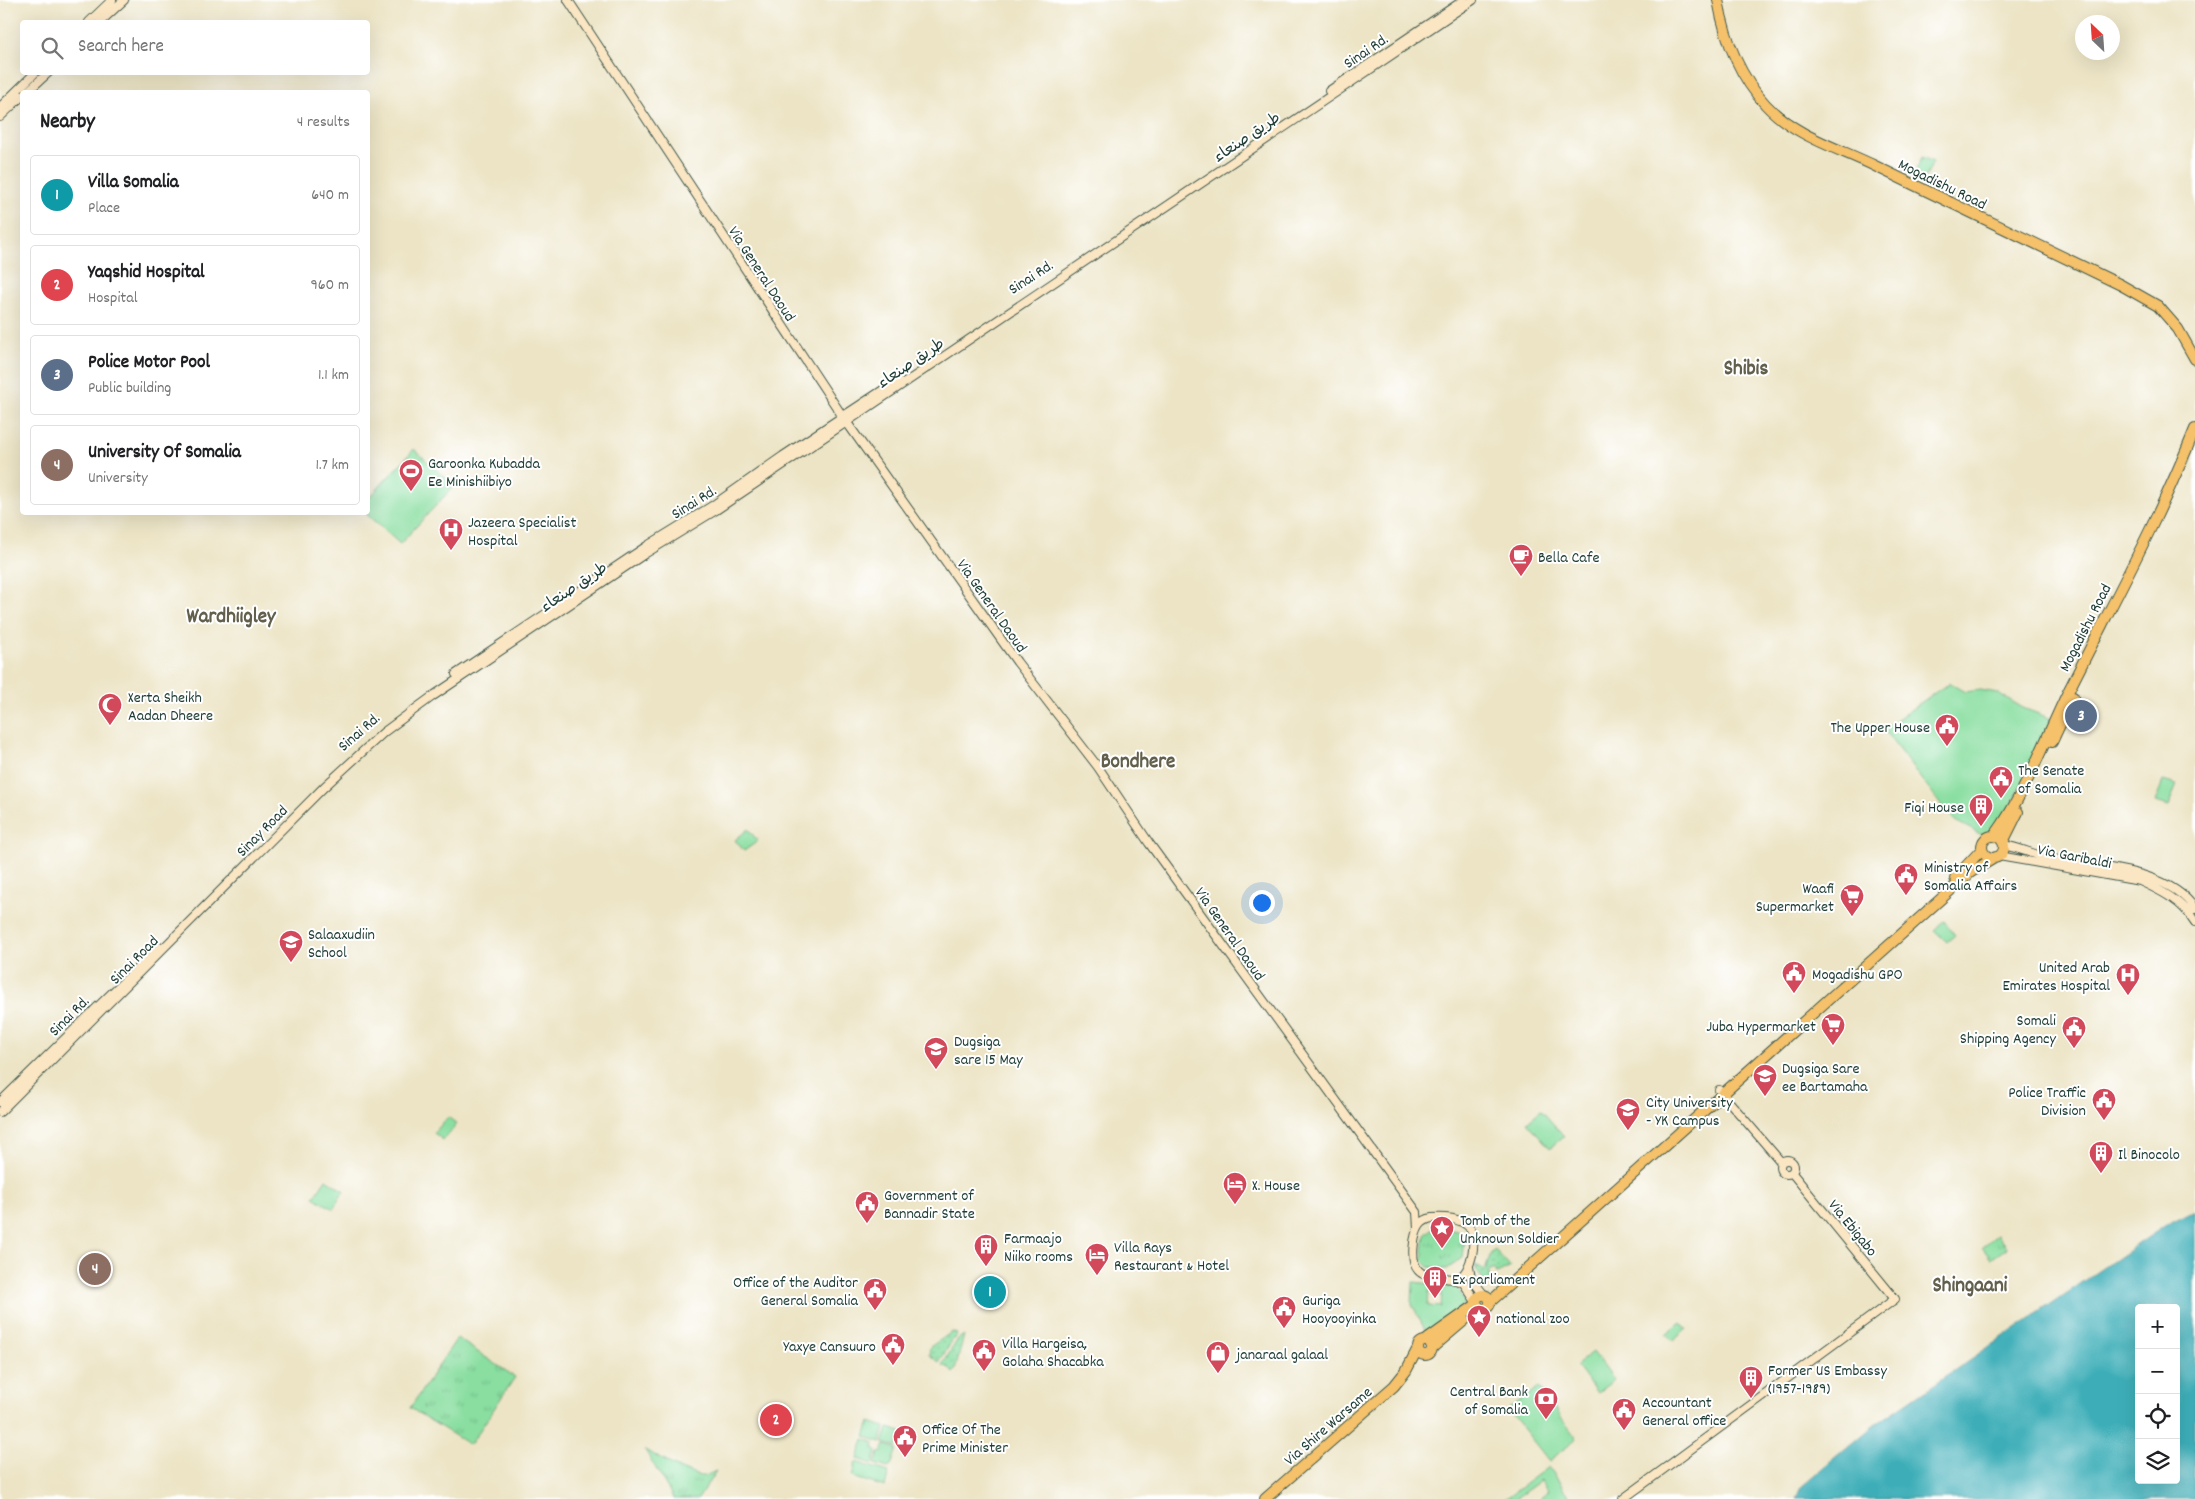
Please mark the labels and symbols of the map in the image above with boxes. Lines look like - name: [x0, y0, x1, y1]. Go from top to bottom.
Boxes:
- north arrow: [2075, 15, 2120, 60]
- street label: Sinai Rd.: [1339, 29, 1393, 75]
- street label: طريق صنعاء: [1209, 107, 1286, 169]
- street label: Mogadishu Road: [1894, 154, 1990, 217]
- street label: Via General Daoud: [721, 222, 800, 327]
- street label: Sinai Rd.: [1004, 255, 1058, 301]
- street label: طريق صنعاء: [873, 333, 950, 395]
- district label: Shibis: [1724, 355, 1768, 385]
- place label: Garoonka Kubadda Ee Minishiibiyo: [428, 453, 541, 494]
- sports icon: Garoonka Kubadda Ee Minishiibiyo: [398, 458, 424, 492]
- street label: Sinai Rd.: [667, 480, 721, 526]
- place label: Jazeera Specialist Hospital: [468, 512, 576, 553]
- hospital icon: Jazeera Specialist Hospital: [438, 517, 464, 551]
- cafe icon: Bella Cafe: [1508, 543, 1534, 577]
- place label: Bella Cafe: [1538, 547, 1600, 570]
- street label: Via General Daoud: [950, 555, 1032, 658]
- street label: طريق صنعاء: [536, 557, 613, 619]
- street label: Mogadishu Road: [2054, 580, 2118, 676]
- district label: Wardhiigley: [187, 603, 277, 633]
- place label: Xerta Sheikh Aadan Dheere: [128, 687, 213, 728]
- mosque icon: Xerta Sheikh Aadan Dheere: [97, 692, 123, 726]
- pin: 3: [2065, 697, 2097, 735]
- street label: Sinai Rd.: [333, 708, 386, 758]
- public building icon: The Upper House: [1934, 713, 1960, 747]
- place label: The Upper House: [1830, 717, 1930, 740]
- district label: Bondhere: [1101, 748, 1175, 778]
- place label: The Senate of Somalia: [2018, 760, 2084, 801]
- public building icon: The Senate of Somalia: [1988, 765, 2014, 799]
- building icon: Fiqi House: [1968, 793, 1994, 827]
- place label: Fiqi House: [1904, 797, 1964, 820]
- street label: Sinay Road: [232, 801, 294, 863]
- street label: Via Garibaldi: [2036, 839, 2114, 876]
- place label: Ministry of Somalia Affairs: [1924, 857, 2018, 898]
- public building icon: Ministry of Somalia Affairs: [1893, 862, 1919, 896]
- place label: Waafi Supermarket: [1756, 878, 1834, 919]
- street label: Via General Daoud: [1188, 883, 1270, 986]
- supermarket icon: Waafi Supermarket: [1839, 883, 1865, 917]
- your location: [1249, 890, 1275, 916]
- place label: Salaaxudiin School: [308, 924, 375, 965]
- school or university icon: Salaaxudiin School: [278, 929, 304, 963]
- street label: Sinai Road: [105, 931, 165, 991]
- place label: United Arab Emirates Hospital: [2002, 957, 2110, 998]
- public building icon: Mogadishu GPO: [1781, 960, 1807, 994]
- hospital icon: United Arab Emirates Hospital: [2115, 962, 2141, 996]
- place label: Mogadishu GPO: [1812, 964, 1903, 987]
- street label: Sinai Rd.: [44, 991, 95, 1042]
- place label: Somali Shipping Agency: [1960, 1010, 2057, 1051]
- supermarket icon: Juba Hypermarket: [1820, 1012, 1846, 1046]
- public building icon: Somali Shipping Agency: [2061, 1015, 2087, 1049]
- place label: Juba Hypermarket: [1706, 1016, 1816, 1039]
- place label: Dugsiga sare 15 May: [954, 1031, 1023, 1072]
- school or university icon: Dugsiga sare 15 May: [923, 1036, 949, 1070]
- place label: Dugsiga Sare ee Bartamaha: [1782, 1058, 1868, 1099]
- school or university icon: Dugsiga Sare ee Bartamaha: [1752, 1063, 1778, 1097]
- place label: Police Traffic Division: [2008, 1082, 2086, 1123]
- public building icon: Police Traffic Division: [2091, 1087, 2117, 1121]
- place label: City University - YK Campus: [1646, 1092, 1733, 1133]
- school or university icon: City University - YK Campus: [1615, 1097, 1641, 1131]
- building icon: Il Binocolo: [2088, 1140, 2114, 1174]
- place label: Il Binocolo: [2118, 1144, 2180, 1167]
- hotel icon: X. House: [1222, 1171, 1248, 1205]
- place label: X. House: [1252, 1175, 1300, 1198]
- place label: Government of Bannadir State: [884, 1185, 975, 1226]
- public building icon: Government of Bannadir State: [854, 1190, 880, 1224]
- street label: Via Ebigabo: [1822, 1195, 1882, 1262]
- place label: Tomb of the Unknown Soldier: [1460, 1210, 1559, 1251]
- place icon: Tomb of the Unknown Soldier: [1429, 1215, 1455, 1249]
- place label: Farmaajo Niiko rooms: [1004, 1228, 1073, 1269]
- building icon: Farmaajo Niiko rooms: [973, 1233, 999, 1267]
- place label: Villa Rays Restaurant & Hotel: [1114, 1237, 1229, 1278]
- hotel icon: Villa Rays Restaurant & Hotel: [1084, 1242, 1110, 1276]
- pin: 4: [79, 1250, 111, 1288]
- building icon: Ex parliament: [1422, 1265, 1448, 1299]
- place label: Ex parliament: [1452, 1269, 1535, 1292]
- place label: Office of the Auditor General Somalia: [733, 1272, 858, 1313]
- district label: Shingaani: [1933, 1272, 2008, 1302]
- pin: 1: [974, 1273, 1006, 1311]
- public building icon: Office of the Auditor General Somalia: [862, 1277, 888, 1311]
- place label: Guriga Hooyooyinka: [1302, 1290, 1377, 1331]
- public building icon: Guriga Hooyooyinka: [1271, 1295, 1297, 1329]
- place icon: national zoo: [1466, 1304, 1492, 1338]
- place label: national zoo: [1496, 1308, 1570, 1331]
- public building icon: Yaxye Cansuuro: [880, 1332, 906, 1366]
- place label: Villa Hargeisa, Golaha Shacabka: [1002, 1333, 1104, 1374]
- place label: Yaxye Cansuuro: [783, 1336, 876, 1359]
- public building icon: Villa Hargeisa, Golaha Shacabka: [971, 1338, 997, 1372]
- shop icon: janaraal galaal: [1205, 1340, 1231, 1374]
- place label: janaraal galaal: [1234, 1344, 1328, 1367]
- place label: Former US Embassy (1957-1989): [1768, 1360, 1887, 1401]
- building icon: Former US Embassy (1957-1989): [1738, 1365, 1764, 1399]
- place label: Central Bank of Somalia: [1450, 1381, 1528, 1422]
- street label: Via Shire Warsame: [1279, 1382, 1378, 1472]
- bank icon: Central Bank of Somalia: [1533, 1386, 1559, 1420]
- place label: Accountant General office: [1642, 1392, 1726, 1433]
- public building icon: Accountant General office: [1611, 1397, 1637, 1431]
- pin: 2: [760, 1401, 792, 1439]
- place label: Office Of The Prime Minister: [922, 1419, 1008, 1460]
- public building icon: Office Of The Prime Minister: [892, 1424, 918, 1458]

